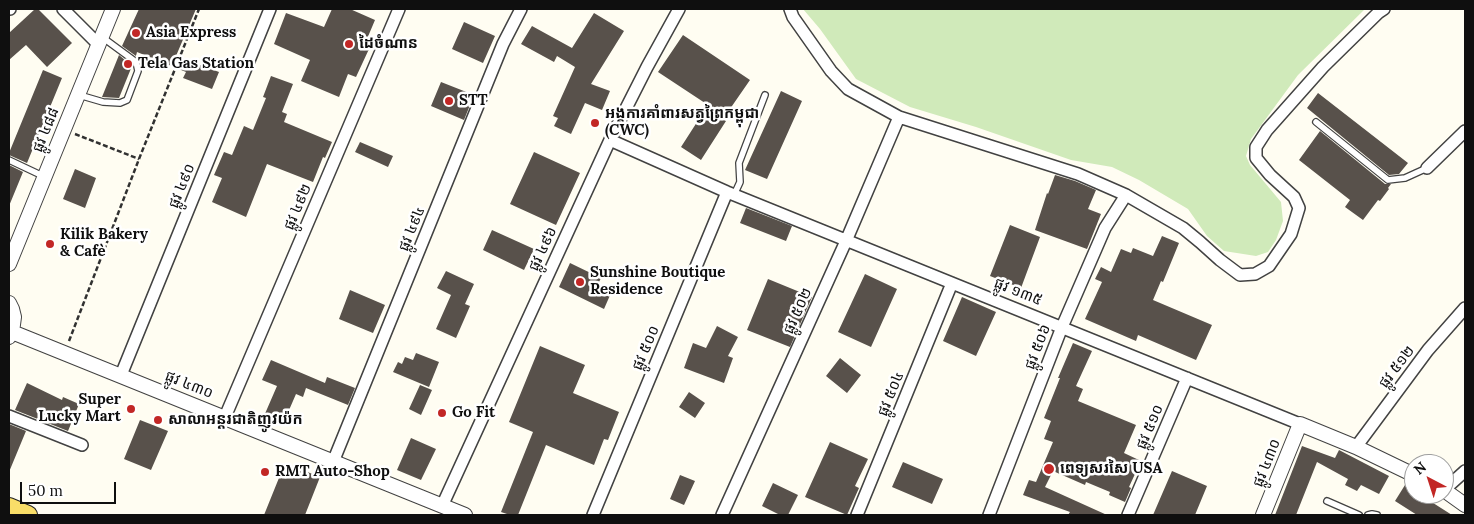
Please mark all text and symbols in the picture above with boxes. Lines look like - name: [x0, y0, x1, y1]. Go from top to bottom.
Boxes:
- place label: Asia Express: [146, 24, 236, 42]
- marker: Asia Express: [130, 27, 142, 39]
- place label: ដៃចំណាន: [359, 35, 418, 53]
- marker: ដៃចំណាន: [343, 38, 355, 50]
- place label: Tela Gas Station: [138, 55, 254, 73]
- marker: Tela Gas Station: [122, 58, 134, 70]
- place label: STT: [459, 92, 487, 110]
- marker: STT: [443, 95, 455, 107]
- street label: ផ្លូវ ៤៨៨: [29, 105, 63, 155]
- place label: អង្គការគាំពារសត្វព្រៃកម្ពុជា (CWC): [605, 105, 759, 140]
- marker: អង្គការគាំពារសត្វព្រៃកម្ពុជា (CWC): [589, 117, 601, 129]
- street label: ផ្លូវ ៤៩០: [165, 161, 199, 211]
- street label: ផ្លូវ ៤៩២: [280, 181, 316, 233]
- street label: ផ្លូវ ៤៩៤: [395, 204, 429, 254]
- street label: ផ្លូវ ៤៩៦: [525, 224, 561, 274]
- place label: Kilik Bakery & Cafè: [60, 226, 148, 261]
- marker: Kilik Bakery & Cafè: [44, 238, 56, 250]
- place label: Sunshine Boutique Residence: [590, 264, 725, 299]
- street label: ផ្លូវ ១៣៥: [991, 274, 1045, 310]
- marker: Sunshine Boutique Residence: [574, 276, 586, 288]
- street label: ផ្លូវ ៥០២: [780, 285, 816, 337]
- street label: ផ្លូវ ៥០៦: [1021, 322, 1055, 372]
- street label: ផ្លូវ ៥០០: [629, 323, 663, 373]
- street label: ផ្លូវ ៥១២: [1375, 342, 1419, 392]
- street label: ផ្លូវ ៤៣០: [162, 367, 216, 403]
- street label: ផ្លូវ ៥០៤: [874, 369, 908, 419]
- place label: Super Lucky Mart: [38, 391, 121, 426]
- street label: ផ្លូវ ៥១០: [1133, 402, 1167, 452]
- marker: Super Lucky Mart: [125, 403, 137, 415]
- place label: Go Fit: [452, 404, 495, 422]
- marker: Go Fit: [436, 407, 448, 419]
- place label: សាលាអន្តរជាតិញូវយ៉ក: [168, 411, 303, 429]
- marker: សាលាអន្តរជាតិញូវយ៉ក: [152, 414, 164, 426]
- street label: ផ្លូវ ៤៣០: [1249, 436, 1285, 490]
- north arrow: [1404, 454, 1454, 504]
- text: N: [1410, 458, 1430, 479]
- place label: ពេទ្យសរសៃ USA: [1060, 460, 1162, 478]
- marker: ពេទ្យសរសៃ USA: [1042, 462, 1056, 476]
- place label: RMT Auto-Shop: [275, 463, 390, 481]
- marker: RMT Auto-Shop: [259, 466, 271, 478]
- scale bar: [22, 472, 119, 504]
- text: 50 m: [28, 481, 63, 500]

